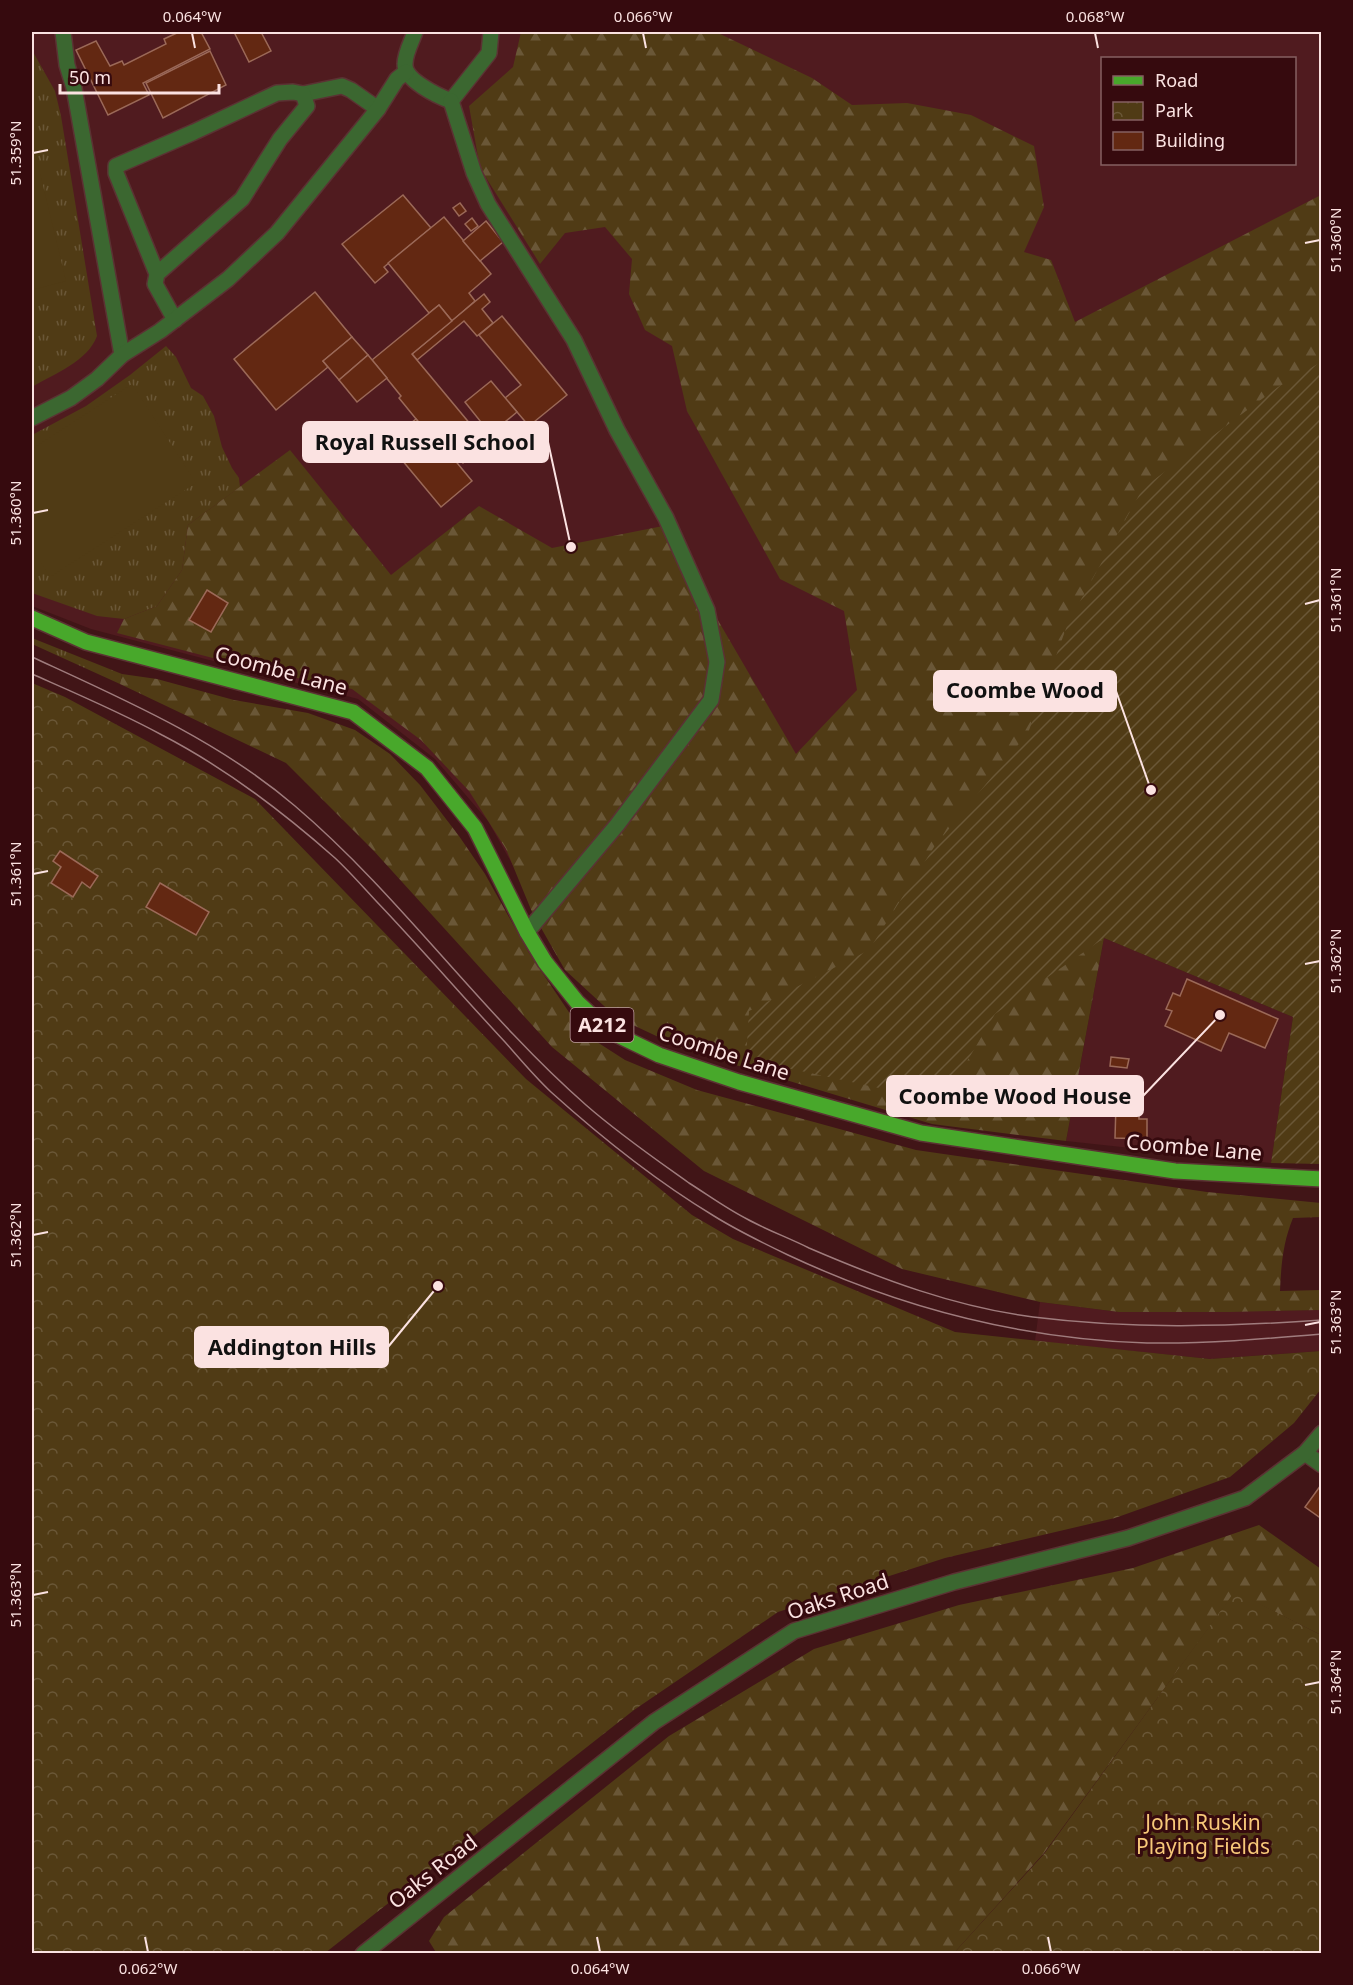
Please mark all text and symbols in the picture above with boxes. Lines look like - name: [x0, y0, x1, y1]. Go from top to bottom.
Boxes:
- text: 0.064°W: [163, 6, 221, 26]
- text: 0.066°W: [614, 6, 672, 26]
- text: 0.068°W: [1066, 6, 1124, 26]
- scale bar: [60, 57, 219, 95]
- legend: [1101, 57, 1296, 165]
- text: 50 m: [69, 65, 111, 89]
- text: Road: [1155, 68, 1198, 92]
- text: Park: [1155, 98, 1193, 122]
- text: 51.359°N: [5, 121, 25, 185]
- text: Building: [1155, 128, 1225, 152]
- text: 51.360°N: [1325, 208, 1345, 272]
- callout: Royal Russell School: [303, 422, 548, 462]
- text: Royal Russell School: [315, 426, 535, 456]
- text: 51.360°N: [5, 481, 25, 545]
- text: 51.361°N: [1325, 568, 1345, 632]
- street label: Coombe Lane: [212, 639, 351, 701]
- callout: Coombe Wood: [934, 671, 1116, 711]
- text: Coombe Wood: [946, 674, 1104, 704]
- text: 51.361°N: [5, 842, 25, 906]
- text: 51.362°N: [1325, 929, 1345, 993]
- road number: A212: [570, 1008, 634, 1042]
- street label: Coombe Lane: [655, 1018, 793, 1086]
- callout: Coombe Wood House: [887, 1076, 1143, 1116]
- text: Coombe Wood House: [899, 1080, 1131, 1110]
- street label: Coombe Lane: [1125, 1127, 1263, 1167]
- text: 51.362°N: [5, 1203, 25, 1267]
- text: 51.363°N: [1325, 1290, 1345, 1354]
- callout: Addington Hills: [195, 1327, 388, 1367]
- text: Addington Hills: [208, 1331, 376, 1361]
- text: 51.363°N: [5, 1563, 25, 1627]
- street label: Oaks Road: [783, 1566, 892, 1626]
- text: 51.364°N: [1325, 1650, 1345, 1714]
- park label: John Ruskin Playing Fields: [1136, 1808, 1270, 1860]
- street label: Oaks Road: [382, 1828, 483, 1915]
- text: 0.062°W: [119, 1958, 177, 1978]
- text: 0.064°W: [571, 1958, 629, 1978]
- text: 0.066°W: [1022, 1958, 1080, 1978]

